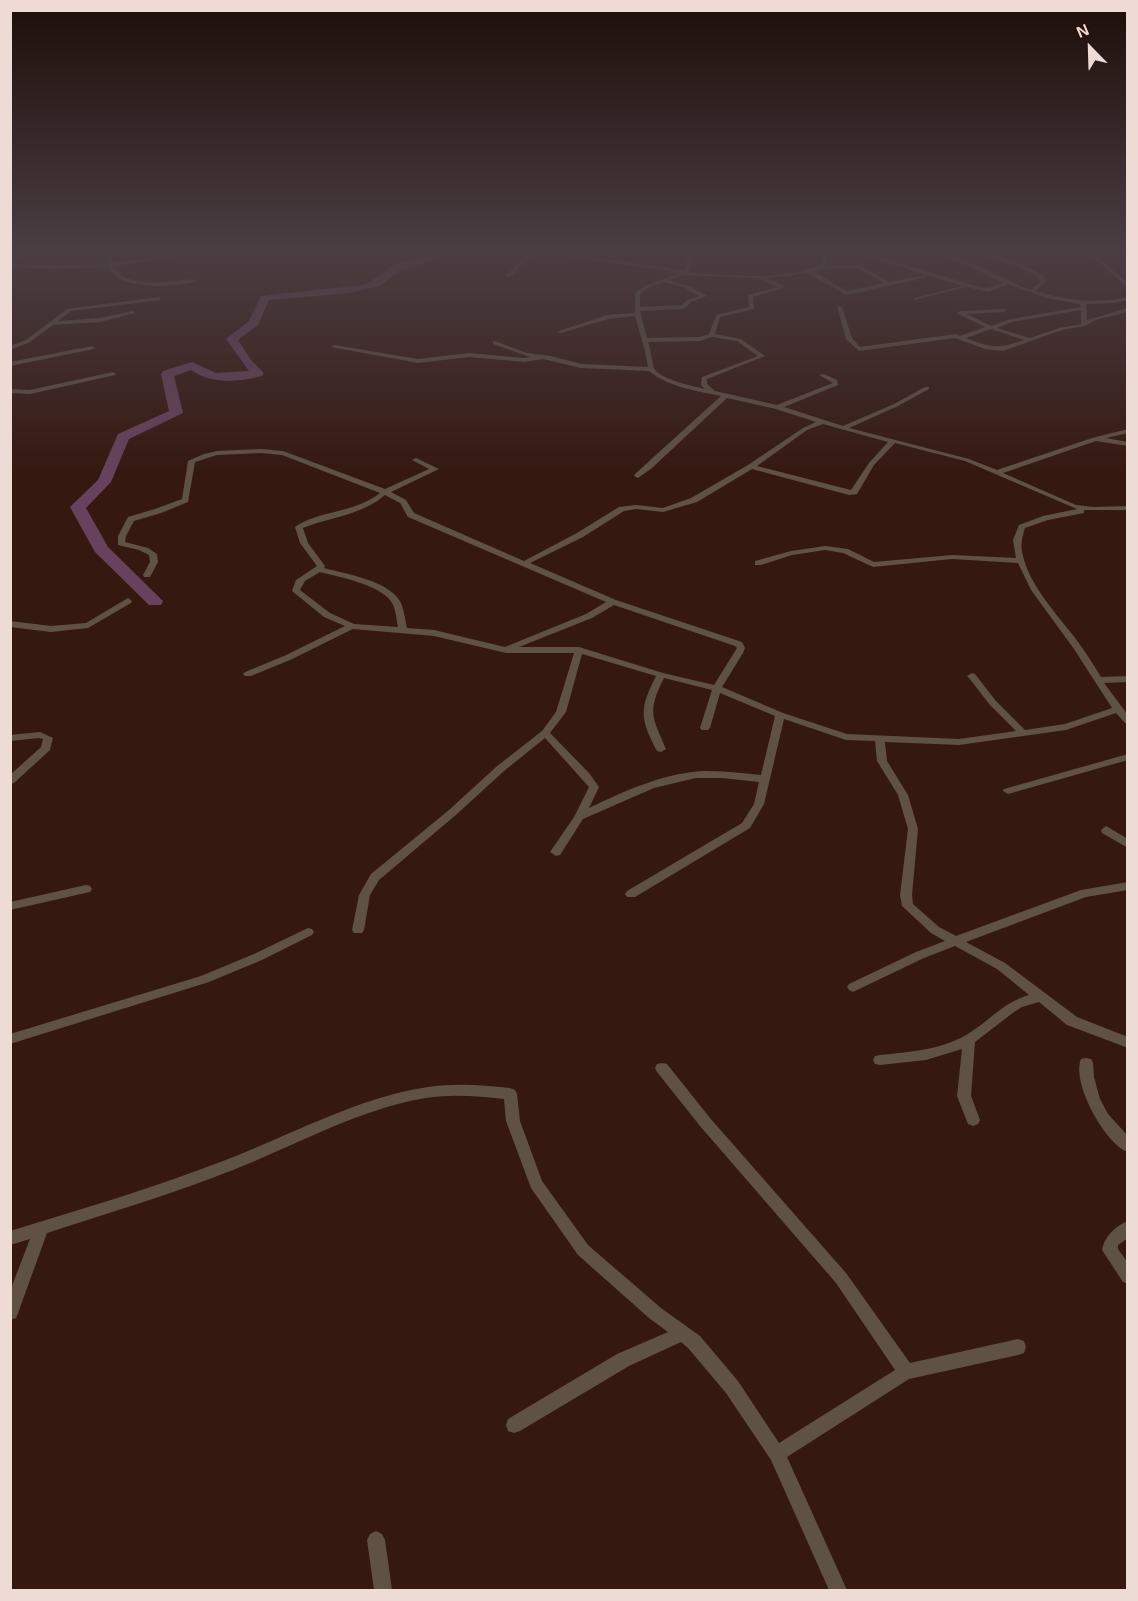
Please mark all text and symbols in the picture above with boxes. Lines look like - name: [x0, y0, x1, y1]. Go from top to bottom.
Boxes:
- north arrow: [1060, 18, 1120, 78]
- text: N: [1074, 21, 1091, 41]

